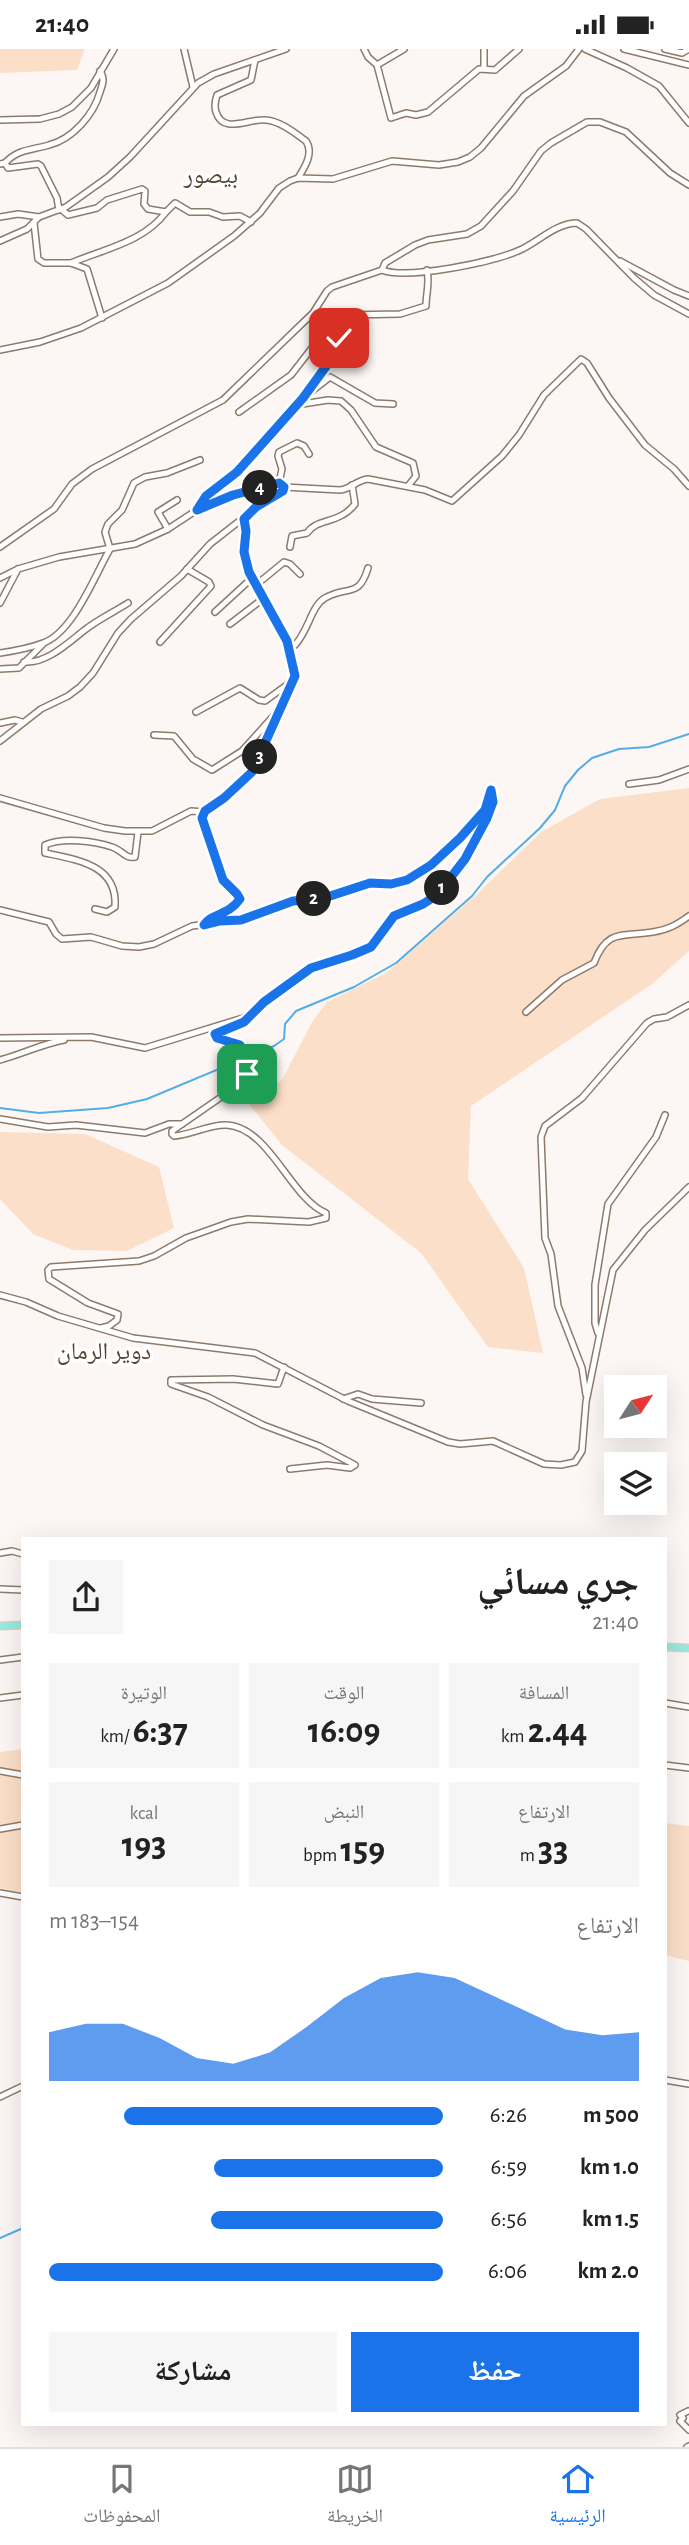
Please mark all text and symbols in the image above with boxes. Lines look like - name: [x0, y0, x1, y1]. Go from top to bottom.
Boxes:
- text: 21:40: [35, 11, 89, 37]
- district label: بيصور: [183, 164, 238, 189]
- pin: [309, 308, 369, 368]
- icon: check: [320, 319, 358, 357]
- pin: 4: [243, 471, 278, 506]
- text: 4: [255, 478, 264, 497]
- pin: 3: [243, 739, 278, 775]
- text: 3: [255, 747, 264, 766]
- pin: 1: [424, 871, 460, 905]
- text: 1: [438, 878, 445, 897]
- pin: 2: [296, 881, 332, 917]
- text: 2: [309, 889, 318, 908]
- pin: [217, 1044, 277, 1104]
- icon: arrive: [228, 1055, 266, 1093]
- district label: دوير الرمان: [57, 1340, 151, 1365]
- north arrow: [604, 1375, 667, 1439]
- map controls: [604, 1375, 667, 1515]
- button: layers: [604, 1452, 667, 1515]
- button: share: [49, 1560, 123, 1634]
- text: جري مسائي: [477, 1564, 639, 1602]
- text: 21:40: [592, 1611, 639, 1634]
- text: الوتيرة: [121, 1684, 167, 1703]
- text: الوقت: [324, 1684, 364, 1703]
- text: المسافة: [519, 1684, 569, 1703]
- text: 6:37: [133, 1714, 188, 1749]
- text: 16:09: [308, 1714, 380, 1749]
- text: 2.44: [528, 1714, 587, 1749]
- text: /km: [100, 1727, 133, 1746]
- text: km: [501, 1727, 528, 1746]
- text: النبض: [324, 1803, 364, 1822]
- text: الارتفاع: [518, 1803, 570, 1822]
- text: kcal: [130, 1804, 158, 1823]
- text: 193: [122, 1828, 166, 1863]
- text: 159: [340, 1833, 385, 1868]
- text: 33: [538, 1833, 568, 1868]
- text: bpm: [303, 1846, 340, 1865]
- text: m: [520, 1846, 538, 1865]
- text: 154–183 m: [49, 1910, 139, 1933]
- text: الارتفاع: [576, 1915, 639, 1938]
- text: 6:26: [490, 2104, 527, 2127]
- text: 500 m: [583, 2104, 639, 2127]
- text: 6:59: [490, 2156, 527, 2179]
- text: 1.0 km: [580, 2156, 639, 2179]
- text: 6:56: [490, 2208, 527, 2231]
- text: 1.5 km: [582, 2208, 639, 2231]
- text: 6:06: [488, 2260, 527, 2283]
- text: 2.0 km: [577, 2260, 639, 2283]
- button: مشاركة: [49, 2332, 337, 2412]
- button: حفظ: [351, 2332, 639, 2412]
- tab: المحفوظات: [83, 2460, 161, 2534]
- tab: الخريطة: [327, 2460, 383, 2534]
- tab: الرئيسية: [549, 2460, 606, 2534]

